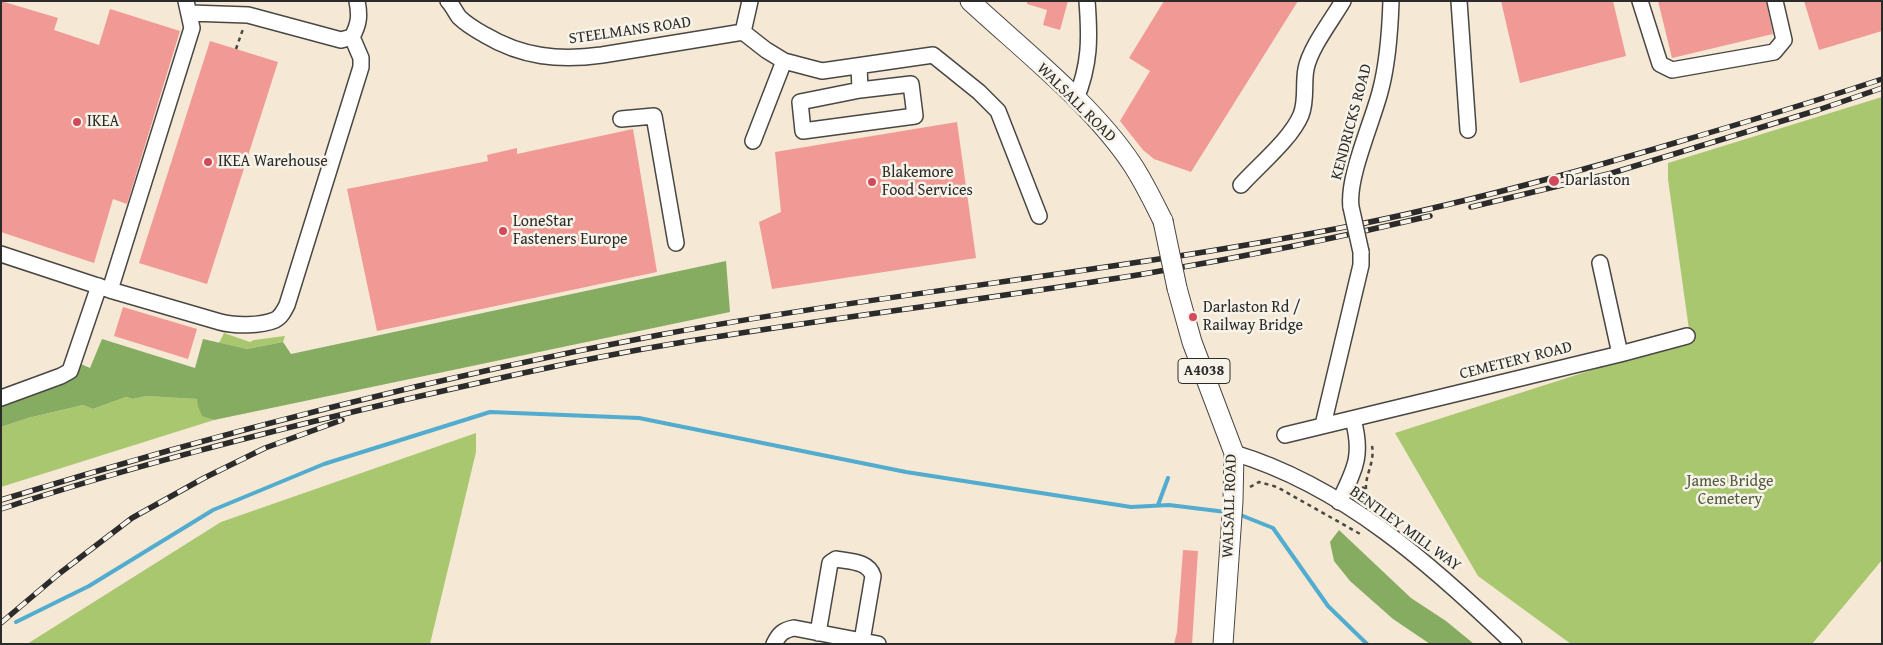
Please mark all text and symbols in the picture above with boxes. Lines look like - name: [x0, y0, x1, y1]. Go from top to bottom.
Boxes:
- street label: STEELMANS ROAD: [568, 13, 692, 49]
- street label: WALSALL ROAD: [1032, 59, 1120, 147]
- street label: KENDRICKS ROAD: [1327, 62, 1377, 182]
- place label: IKEA: [87, 112, 119, 132]
- marker: IKEA: [71, 116, 83, 128]
- place label: IKEA Warehouse: [218, 152, 328, 172]
- marker: IKEA Warehouse: [202, 156, 214, 168]
- place label: Blakemore Food Services: [882, 163, 973, 201]
- place label: Darlaston: [1565, 171, 1630, 191]
- marker: Darlaston: [1547, 174, 1561, 188]
- marker: Blakemore Food Services: [866, 176, 878, 188]
- place label: LoneStar Fasteners Europe: [513, 212, 628, 250]
- marker: LoneStar Fasteners Europe: [497, 225, 509, 237]
- place label: Darlaston Rd / Railway Bridge: [1203, 298, 1303, 336]
- marker: Darlaston Rd / Railway Bridge: [1187, 311, 1199, 323]
- street label: CEMETERY ROAD: [1458, 338, 1574, 384]
- road number: A4038: [1178, 358, 1230, 384]
- street label: WALSALL ROAD: [1219, 454, 1241, 558]
- park label: James Bridge Cemetery: [1686, 472, 1774, 510]
- street label: BENTLEY MILL WAY: [1346, 482, 1464, 576]

